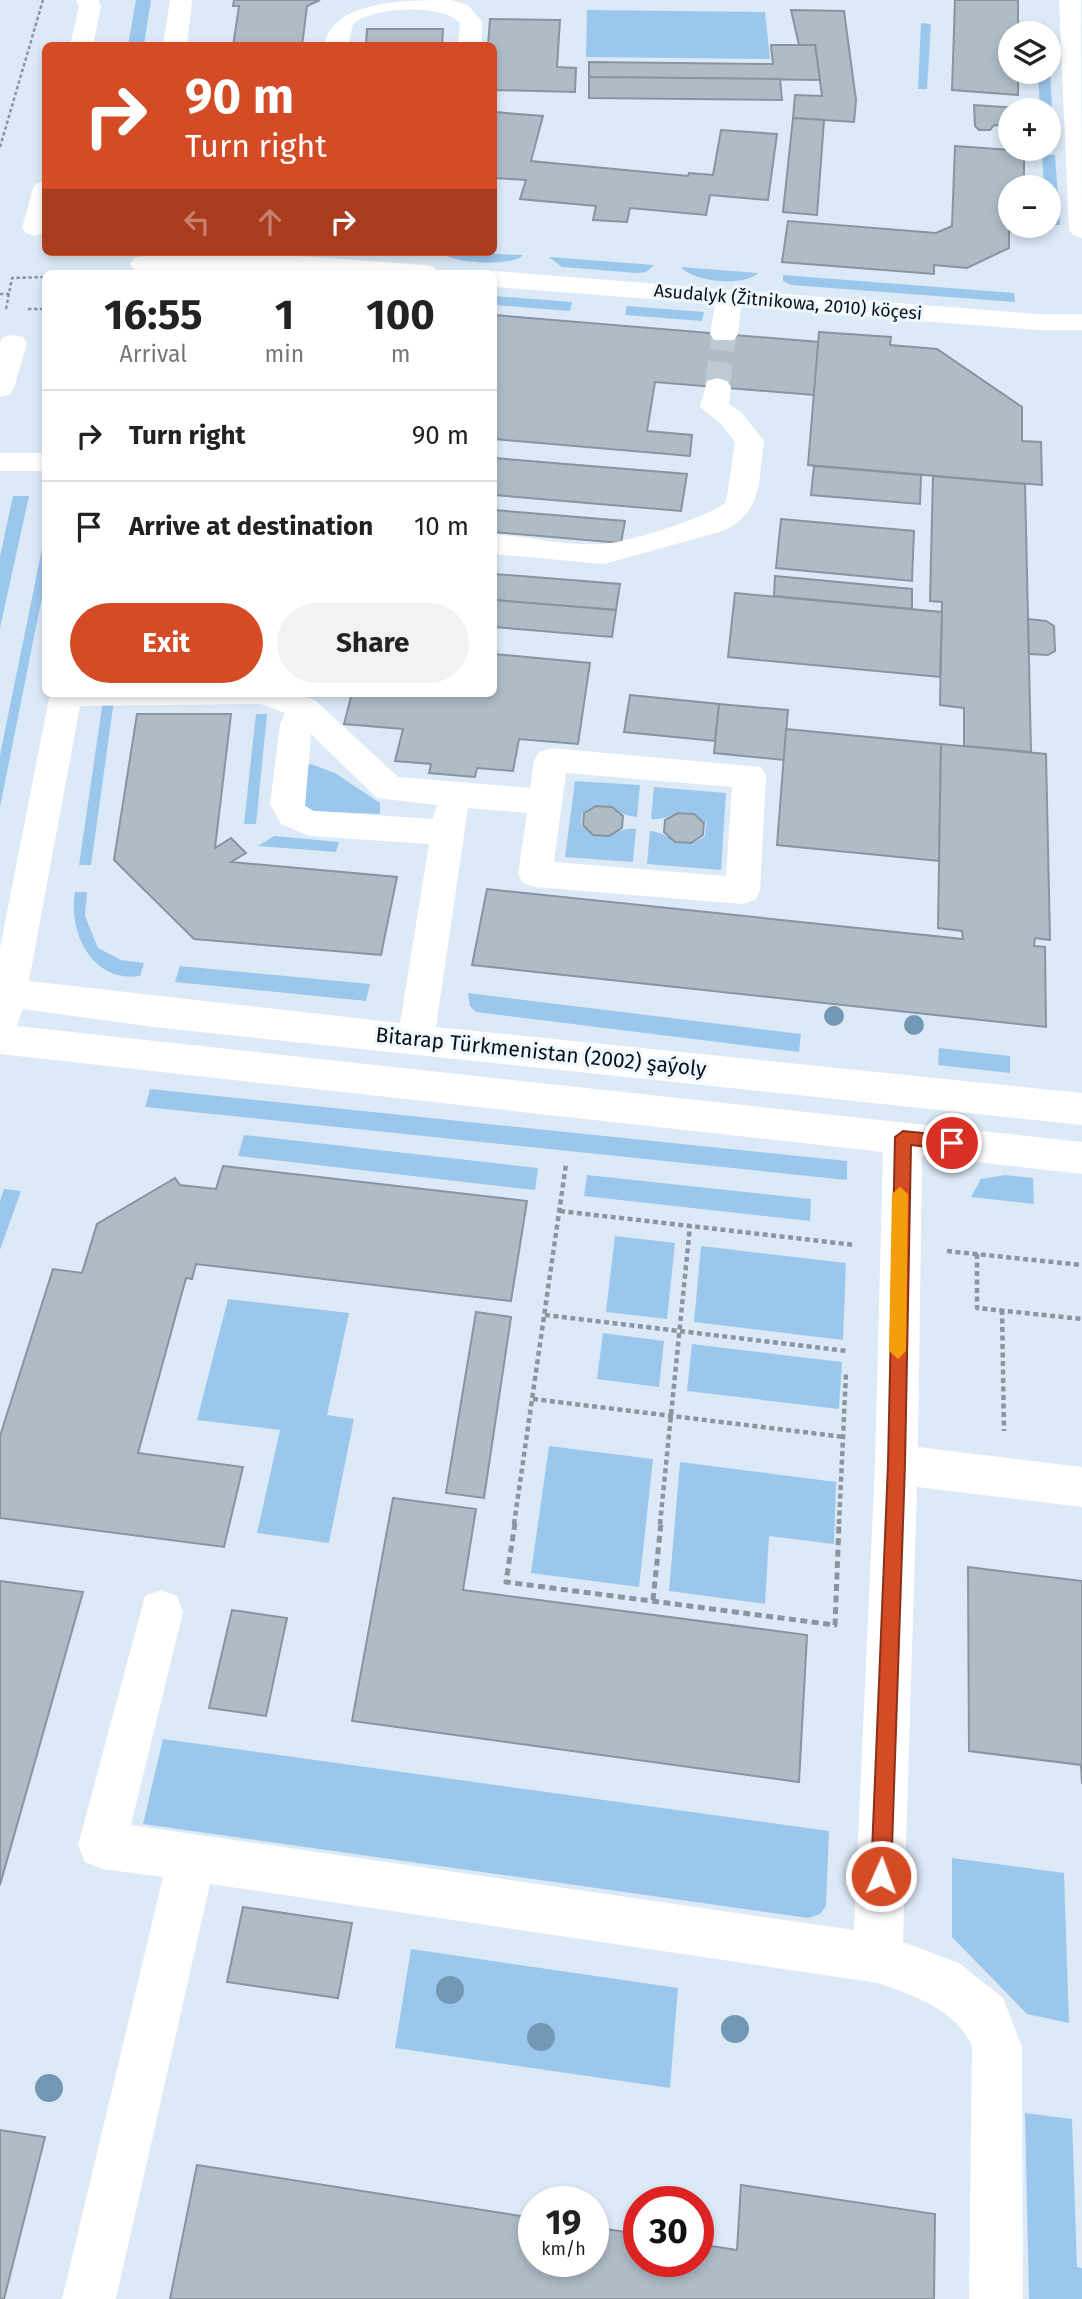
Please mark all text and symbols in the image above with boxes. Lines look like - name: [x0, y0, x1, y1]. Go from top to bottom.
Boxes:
- map controls: [998, 21, 1061, 238]
- button: layers: [998, 21, 1061, 84]
- text: 90 m: [185, 67, 294, 126]
- icon: right: [70, 70, 161, 161]
- button: +: [998, 98, 1061, 161]
- text: Turn right: [185, 127, 327, 165]
- button: −: [998, 175, 1061, 238]
- icon: left: [178, 203, 216, 241]
- icon: ahead: [251, 203, 289, 241]
- icon: right: [324, 203, 362, 241]
- street label: Asudalyk (Žitnikowa, 2010) köçesi: [653, 279, 923, 325]
- text: 16:55: [104, 290, 202, 340]
- text: 1: [275, 290, 294, 340]
- text: 100: [366, 290, 435, 340]
- text: Arrival: [120, 340, 187, 368]
- text: min: [265, 340, 304, 368]
- text: m: [391, 340, 410, 368]
- icon: right: [70, 417, 108, 455]
- text: Turn right: [129, 420, 246, 451]
- text: 90 m: [412, 420, 469, 451]
- icon: arrive: [70, 508, 108, 546]
- text: Arrive at destination: [129, 511, 373, 542]
- text: 10 m: [414, 511, 469, 542]
- button: Exit: [70, 603, 263, 683]
- button: Share: [277, 603, 469, 683]
- street label: Bitarap Türkmenistan (2002) şaýoly: [374, 1022, 708, 1082]
- pin: [922, 1113, 982, 1173]
- icon: arrive: [933, 1124, 971, 1162]
- position arrow: [844, 1839, 918, 1913]
- speed limit sign: 30: [623, 2186, 714, 2277]
- text: 19: [546, 2201, 581, 2243]
- text: km/h: [541, 2238, 586, 2260]

